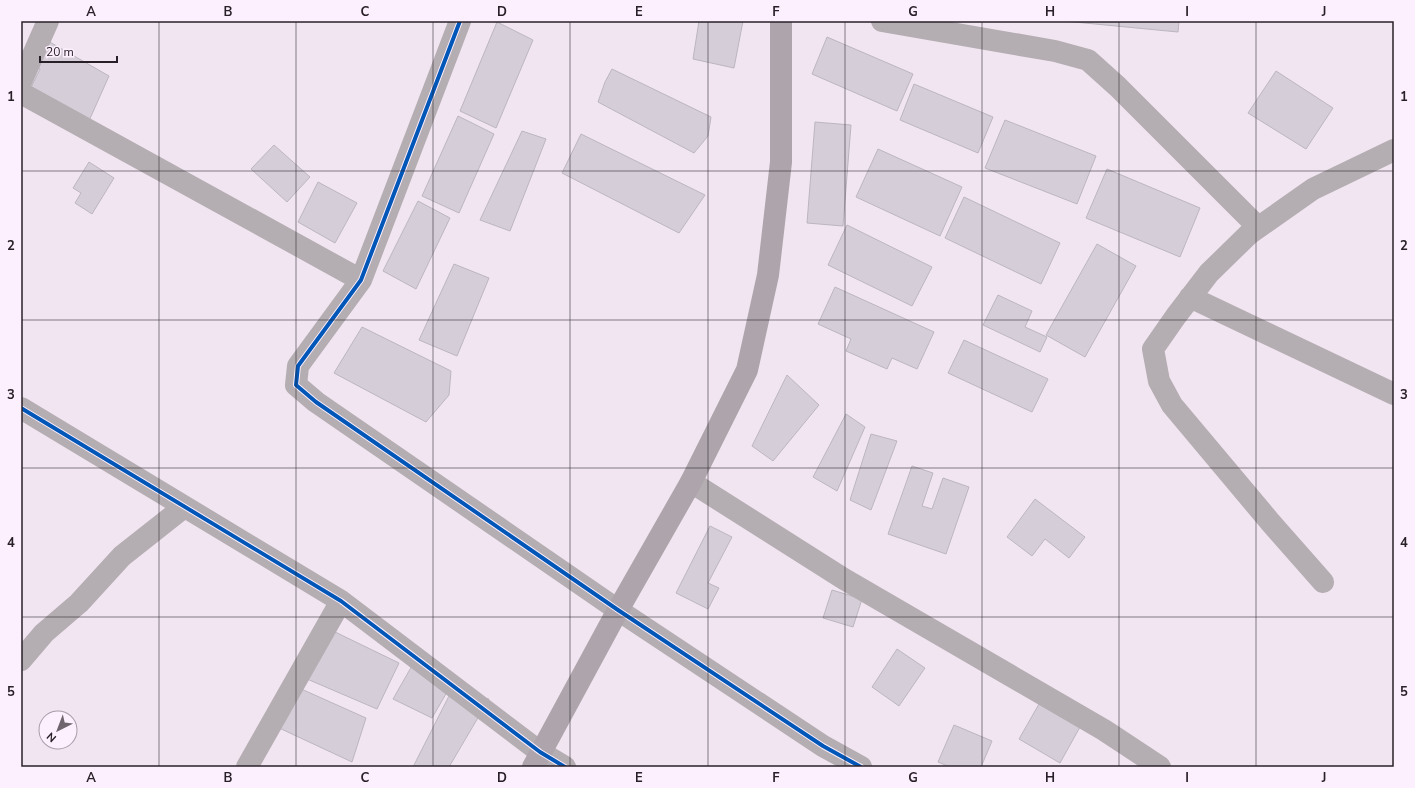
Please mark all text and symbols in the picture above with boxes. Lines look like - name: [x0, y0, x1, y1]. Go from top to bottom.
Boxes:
- text: A: [86, 3, 96, 21]
- text: B: [224, 3, 233, 21]
- text: C: [361, 3, 370, 21]
- text: D: [497, 3, 507, 21]
- text: E: [635, 3, 643, 21]
- text: F: [772, 3, 780, 21]
- text: G: [908, 3, 918, 21]
- text: H: [1045, 3, 1055, 21]
- text: I: [1185, 3, 1189, 21]
- text: J: [1321, 3, 1326, 21]
- scale bar: [40, 38, 117, 64]
- text: 20 m: [46, 44, 74, 60]
- text: 1: [7, 88, 15, 106]
- text: 1: [1400, 88, 1408, 106]
- text: 2: [7, 237, 15, 255]
- text: 2: [1400, 237, 1408, 255]
- text: 3: [7, 386, 15, 404]
- text: 3: [1400, 386, 1408, 404]
- text: 4: [7, 534, 15, 552]
- text: 4: [1400, 534, 1408, 552]
- text: 5: [7, 683, 15, 701]
- text: 5: [1400, 683, 1408, 701]
- north arrow: [38, 710, 78, 750]
- text: N: [44, 729, 60, 745]
- text: A: [86, 769, 96, 787]
- text: B: [224, 769, 233, 787]
- text: C: [361, 769, 370, 787]
- text: D: [497, 769, 507, 787]
- text: E: [635, 769, 643, 787]
- text: F: [772, 769, 780, 787]
- text: G: [908, 769, 918, 787]
- text: H: [1045, 769, 1055, 787]
- text: I: [1185, 769, 1189, 787]
- text: J: [1321, 769, 1326, 787]

